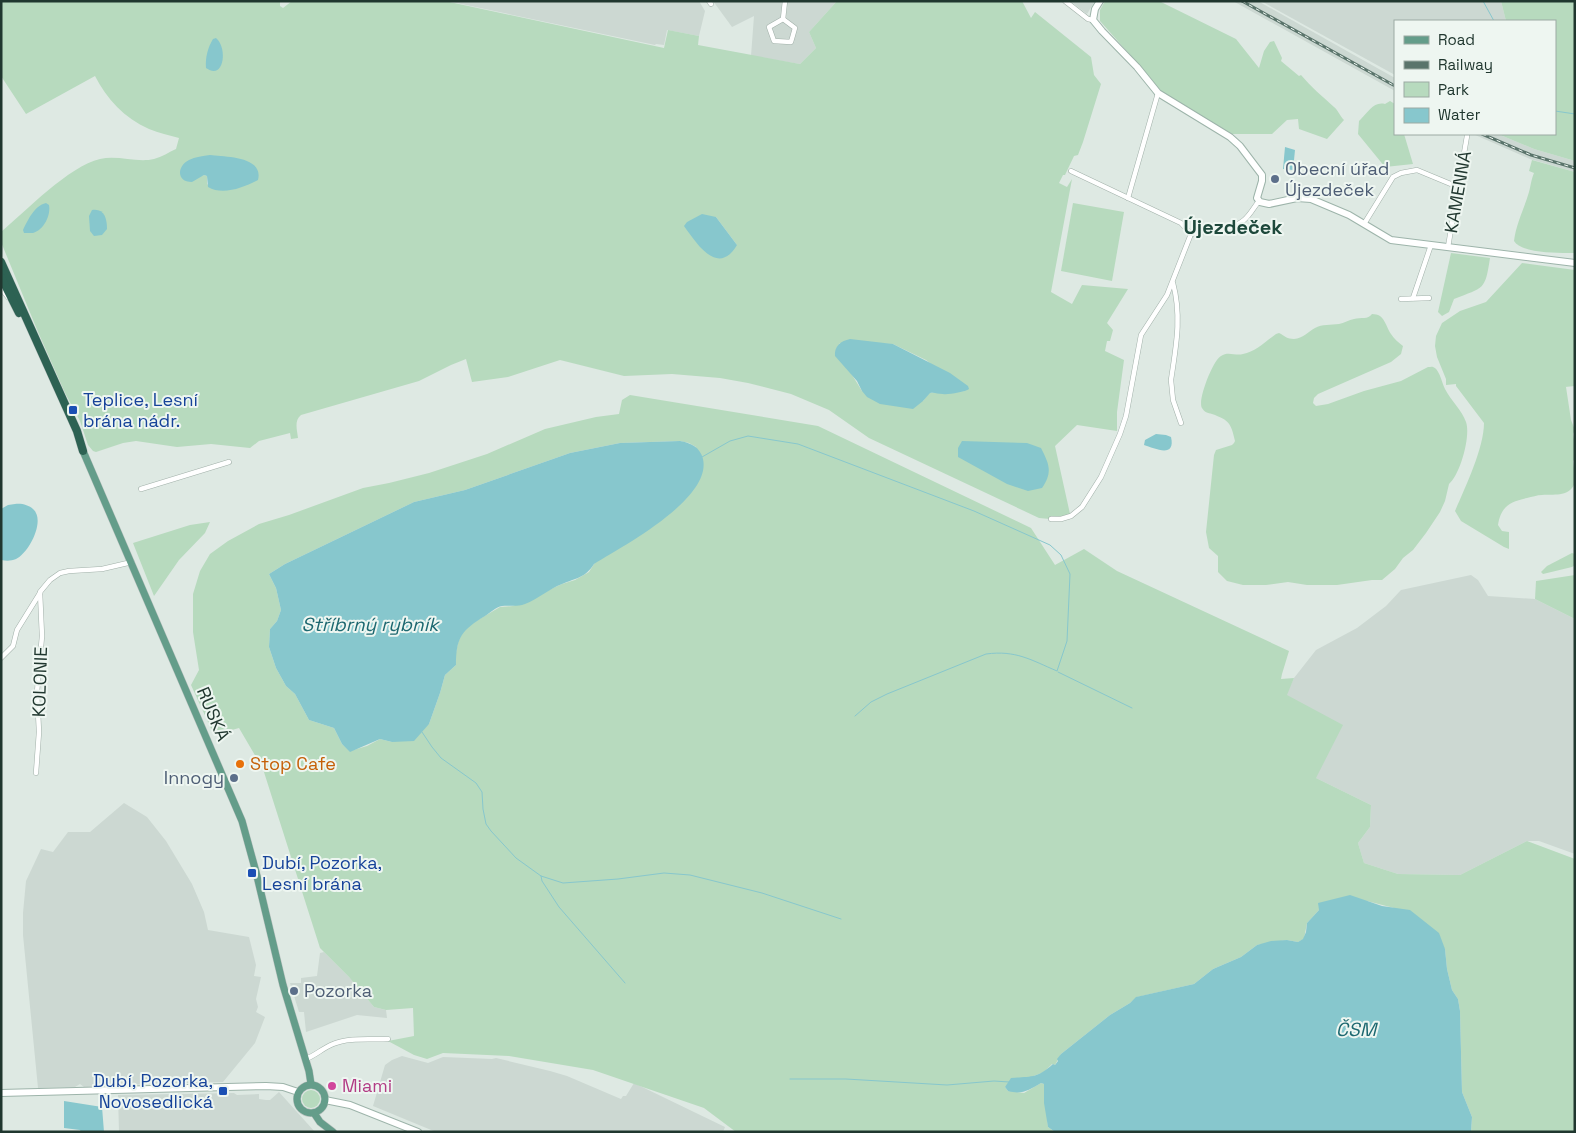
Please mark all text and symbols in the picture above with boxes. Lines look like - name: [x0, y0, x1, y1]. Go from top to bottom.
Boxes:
- legend: [1394, 20, 1556, 135]
- text: Road: [1438, 30, 1475, 49]
- text: Railway: [1438, 55, 1493, 74]
- text: Park: [1438, 80, 1469, 99]
- text: Water: [1438, 105, 1481, 124]
- street label: KAMENNÁ: [1439, 149, 1476, 235]
- place label: Obecní úřad Újezdeček: [1285, 157, 1389, 201]
- marker: Obecní úřad Újezdeček: [1269, 173, 1281, 185]
- district label: Újezdeček: [1183, 214, 1283, 240]
- place label: Teplice, Lesní brána nádr.: [83, 388, 199, 432]
- marker: Teplice, Lesní brána nádr.: [67, 404, 79, 416]
- water label: Stříbrný rybník: [301, 612, 441, 637]
- street label: KOLONIE: [27, 646, 52, 718]
- street label: RUSKÁ: [192, 683, 235, 744]
- place label: Stop Cafe: [250, 752, 336, 775]
- marker: Stop Cafe: [234, 758, 246, 770]
- place label: Innogy: [164, 766, 224, 789]
- marker: Innogy: [228, 772, 240, 784]
- place label: Dubí, Pozorka, Lesní brána: [262, 851, 382, 895]
- marker: Dubí, Pozorka, Lesní brána: [246, 867, 258, 879]
- place label: Pozorka: [304, 979, 372, 1002]
- marker: Pozorka: [288, 985, 300, 997]
- water label: ČSM: [1336, 1017, 1379, 1042]
- place label: Dubí, Pozorka, Novosedlická: [93, 1069, 213, 1113]
- place label: Miami: [342, 1074, 392, 1097]
- marker: Miami: [326, 1080, 338, 1092]
- marker: Dubí, Pozorka, Novosedlická: [217, 1085, 229, 1097]

